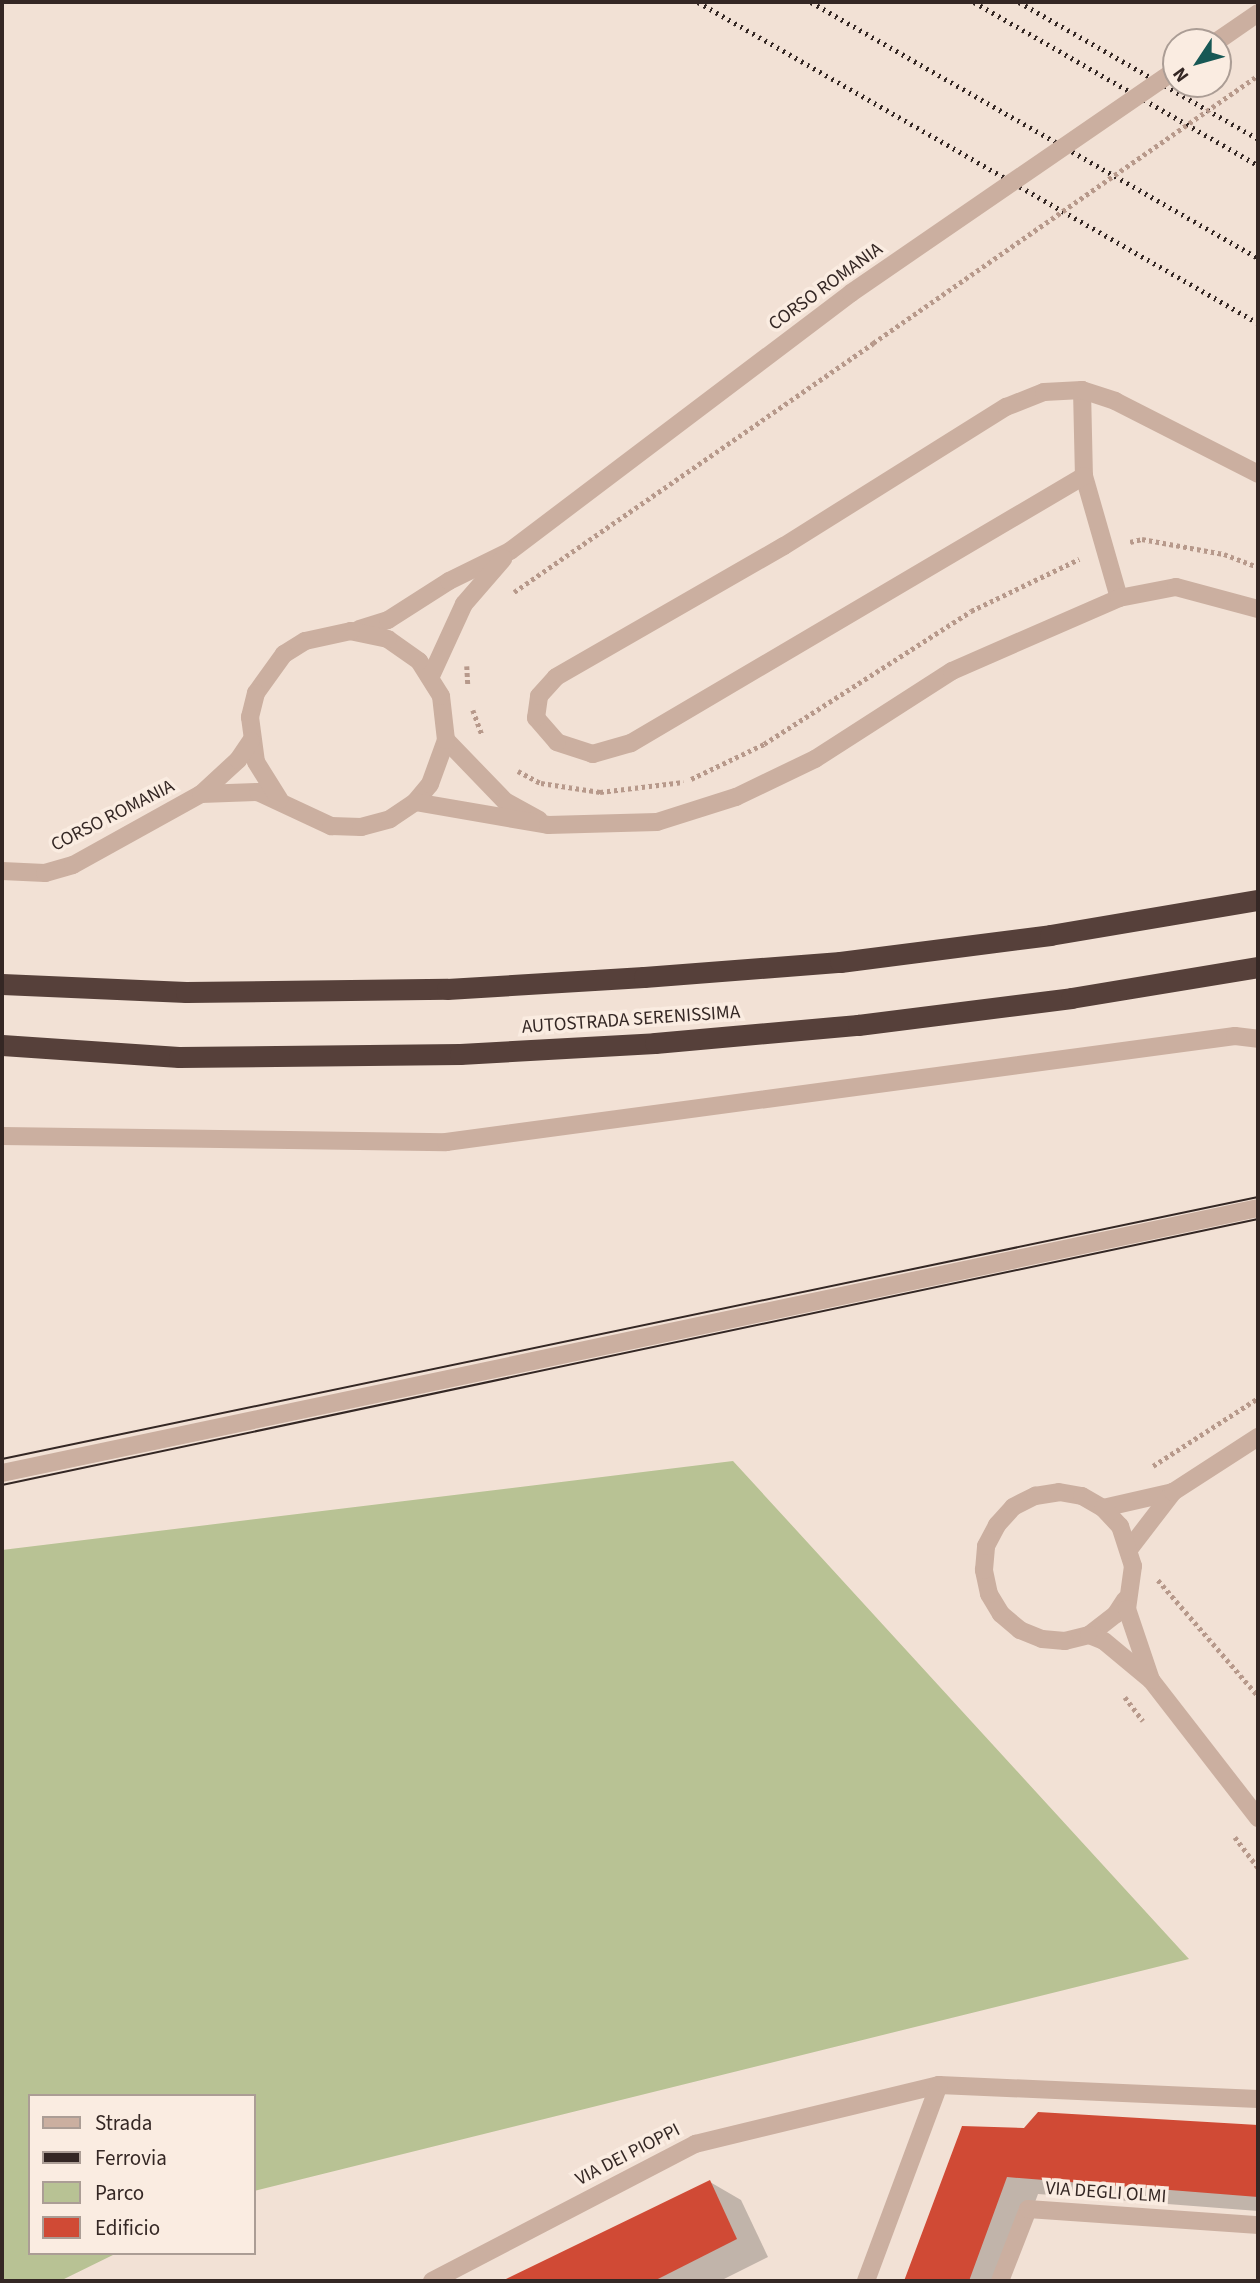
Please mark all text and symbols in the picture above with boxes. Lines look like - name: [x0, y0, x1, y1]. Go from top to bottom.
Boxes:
- north arrow: [1162, 28, 1232, 98]
- text: N: [1167, 61, 1196, 88]
- street label: CORSO ROMANIA: [765, 238, 887, 336]
- street label: CORSO ROMANIA: [48, 775, 178, 857]
- street label: AUTOSTRADA SERENISSIMA: [521, 1001, 741, 1039]
- legend: [28, 2094, 256, 2255]
- text: Strada: [95, 2108, 152, 2138]
- street label: VIA DEI PIOPPI: [572, 2119, 684, 2191]
- text: Ferrovia: [95, 2143, 167, 2173]
- street label: VIA DEGLI OLMI: [1045, 2177, 1167, 2209]
- text: Parco: [95, 2178, 144, 2208]
- text: Edificio: [95, 2213, 160, 2243]

